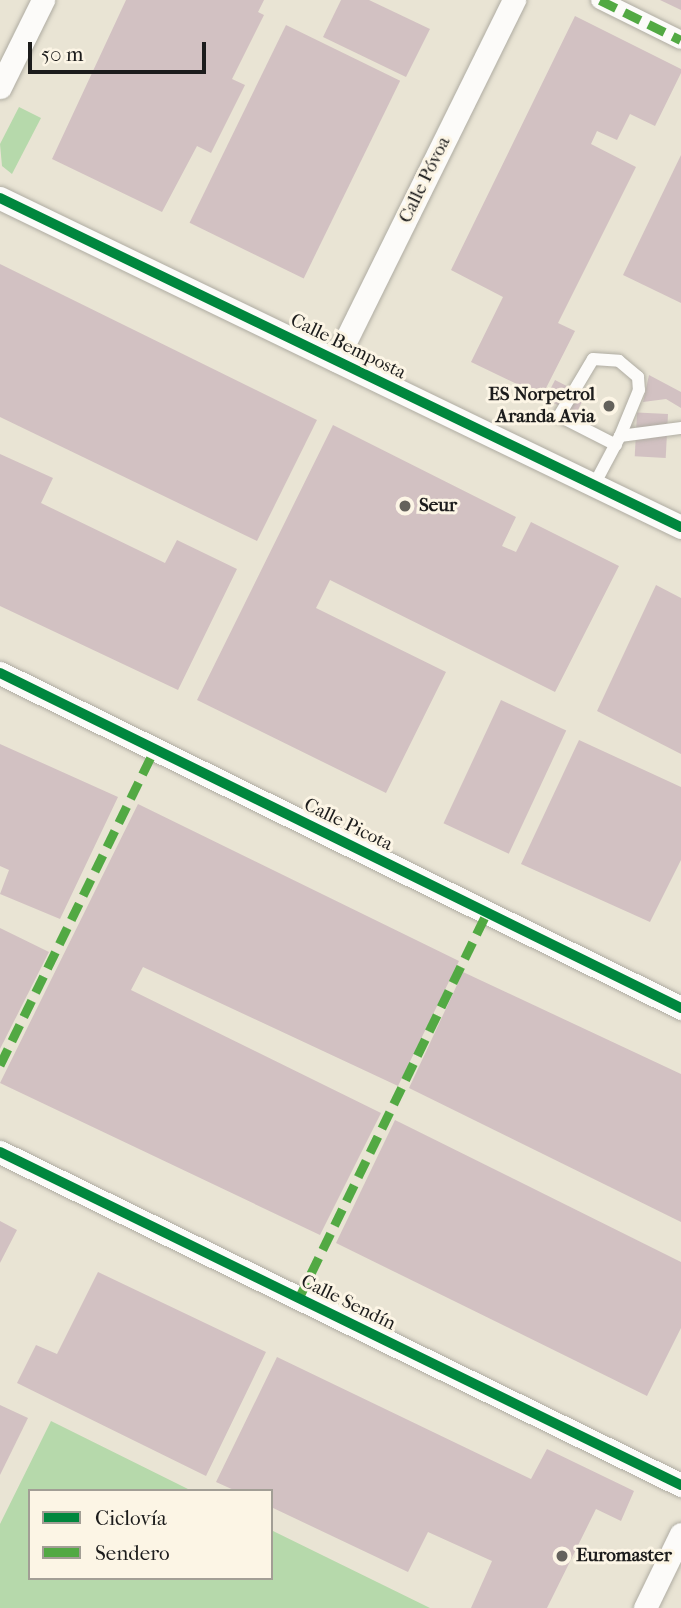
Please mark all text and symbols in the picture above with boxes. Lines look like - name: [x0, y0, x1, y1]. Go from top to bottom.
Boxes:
- scale bar: [32, 28, 210, 72]
- text: 50 m: [41, 42, 84, 66]
- street label: Calle Póvoa: [394, 133, 456, 227]
- street label: Calle Bemposta: [287, 309, 409, 385]
- place label: ES Norpetrol Aranda Avia: [488, 384, 595, 428]
- marker: ES Norpetrol Aranda Avia: [601, 398, 617, 414]
- place label: Seur: [419, 495, 457, 517]
- marker: Seur: [397, 498, 413, 514]
- street label: Calle Picota: [300, 794, 396, 856]
- street label: Calle Sendín: [297, 1270, 399, 1336]
- legend: [28, 1489, 273, 1580]
- text: Ciclovía: [95, 1506, 167, 1530]
- text: Sendero: [95, 1541, 170, 1565]
- place label: Euromaster: [576, 1545, 672, 1567]
- marker: Euromaster: [554, 1548, 570, 1564]

